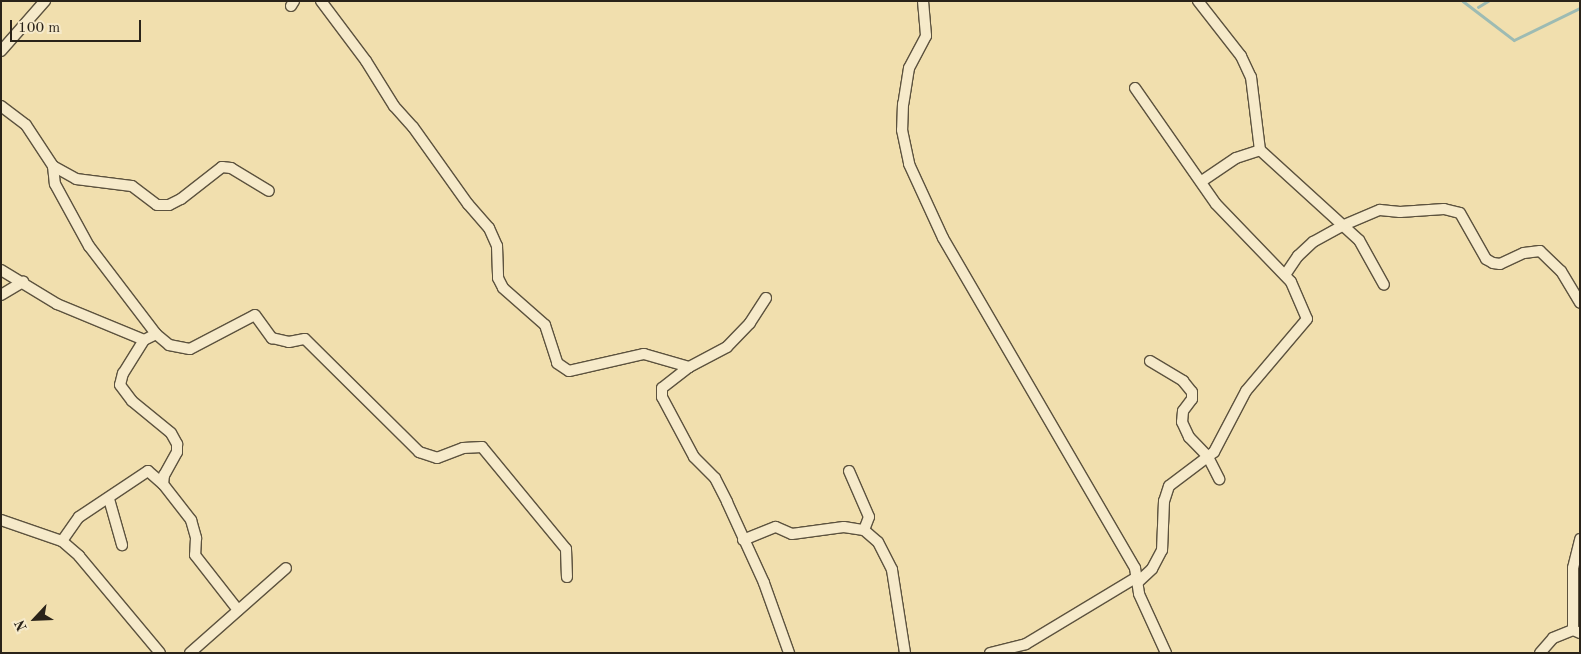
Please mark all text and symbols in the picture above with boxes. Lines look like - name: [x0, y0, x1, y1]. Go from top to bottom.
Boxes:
- scale bar: [12, 10, 144, 42]
- text: 100 m: [18, 21, 60, 36]
- north arrow: [10, 594, 60, 644]
- text: N: [13, 618, 30, 633]

